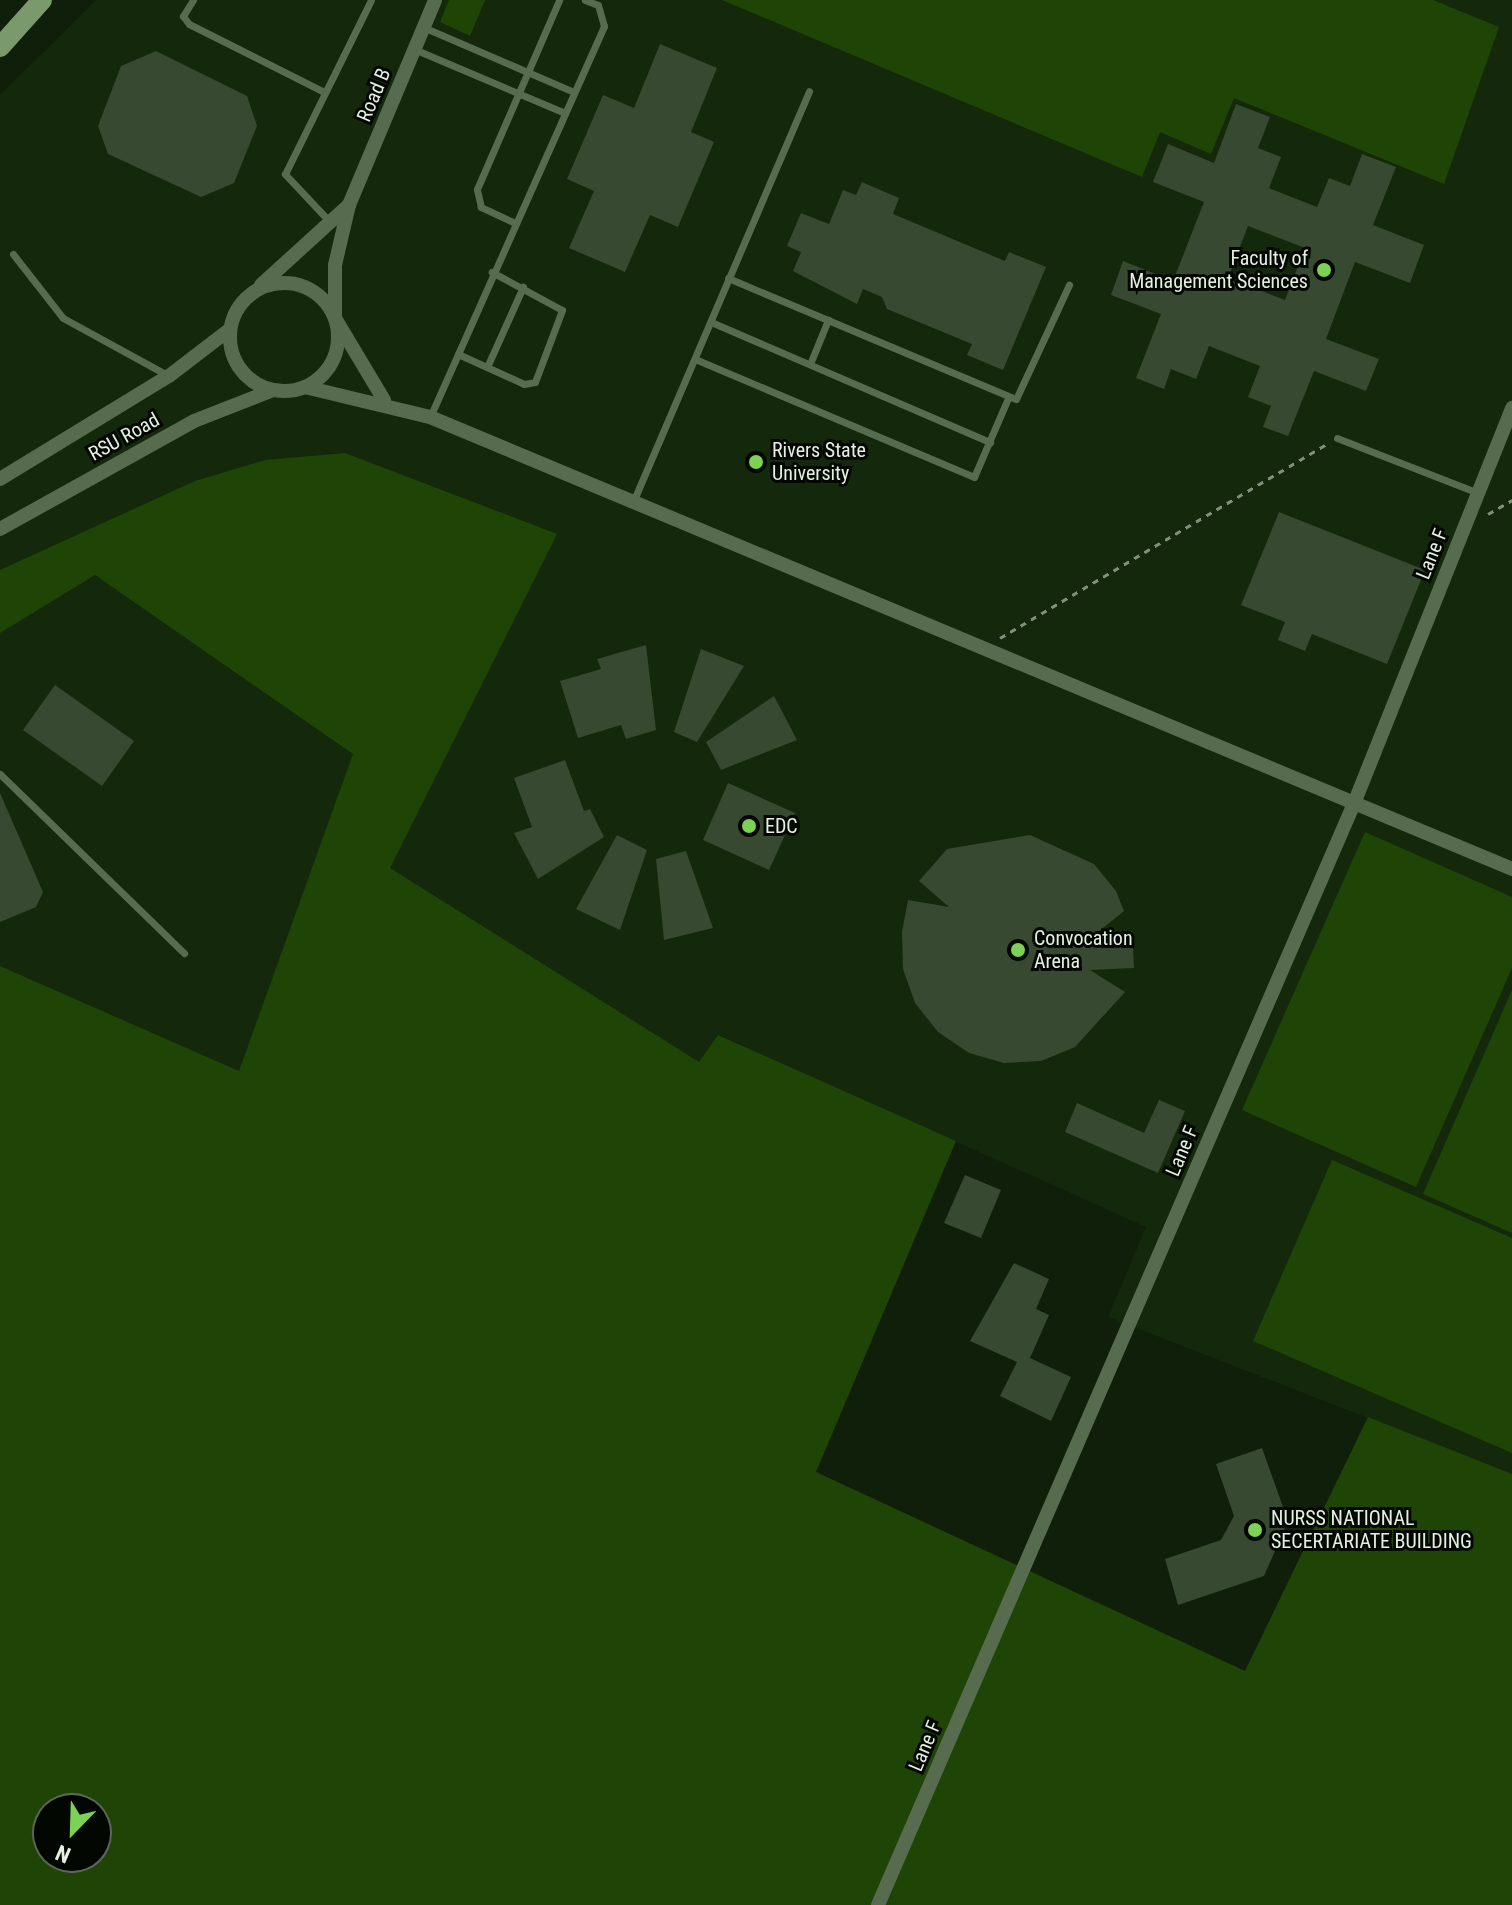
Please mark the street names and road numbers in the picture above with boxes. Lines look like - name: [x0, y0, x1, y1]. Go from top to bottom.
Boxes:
- street label: Road B: [352, 65, 396, 125]
- street label: RSU Road: [85, 408, 163, 466]
- street label: Lane F: [1411, 525, 1453, 583]
- street label: Lane F: [1161, 1122, 1203, 1180]
- street label: Lane F: [904, 1717, 946, 1775]

